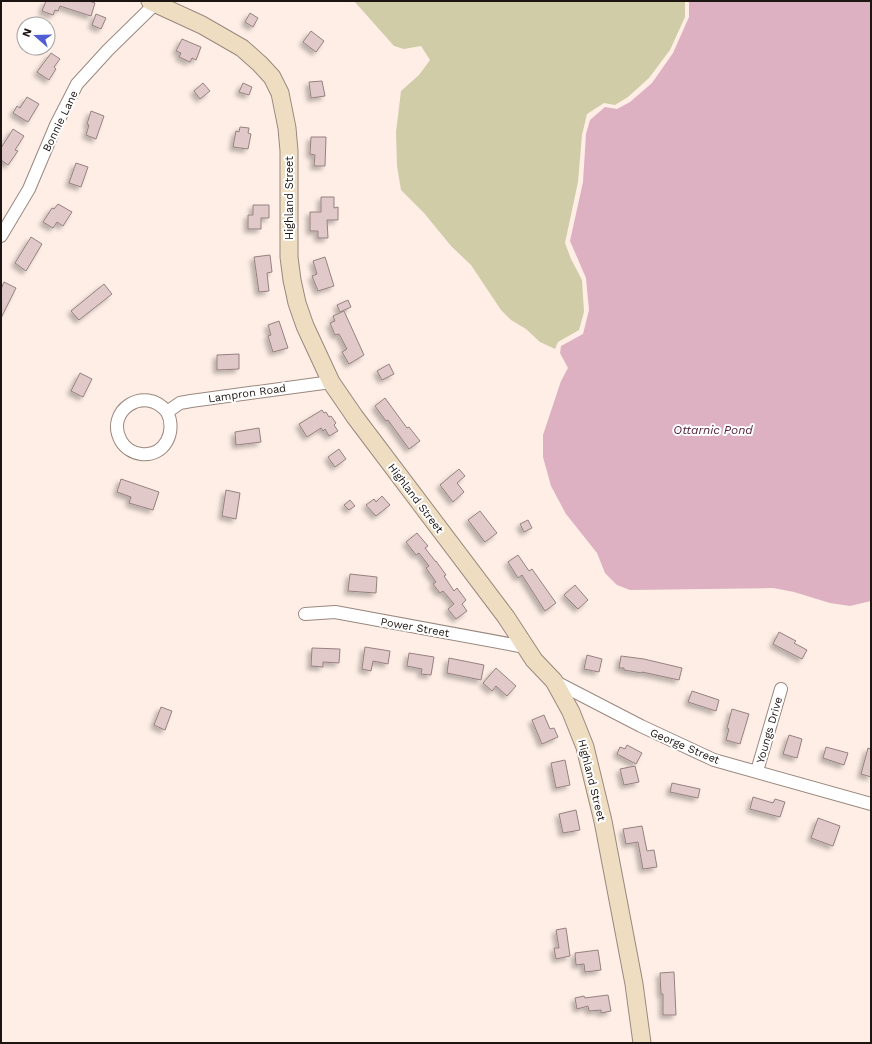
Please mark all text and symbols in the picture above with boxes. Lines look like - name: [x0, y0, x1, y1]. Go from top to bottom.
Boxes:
- north arrow: [16, 16, 56, 56]
- text: N: [20, 27, 35, 39]
- street label: Bonnie Lane: [40, 89, 81, 154]
- street label: Highland Street: [283, 156, 296, 240]
- street label: Lampron Road: [207, 382, 287, 405]
- water label: Ottarnic Pond: [673, 423, 753, 437]
- street label: Highland Street: [385, 461, 446, 536]
- street label: Power Street: [380, 615, 451, 640]
- street label: Youngs Drive: [754, 695, 785, 765]
- street label: George Street: [648, 726, 722, 767]
- street label: Highland Street: [575, 738, 608, 823]

